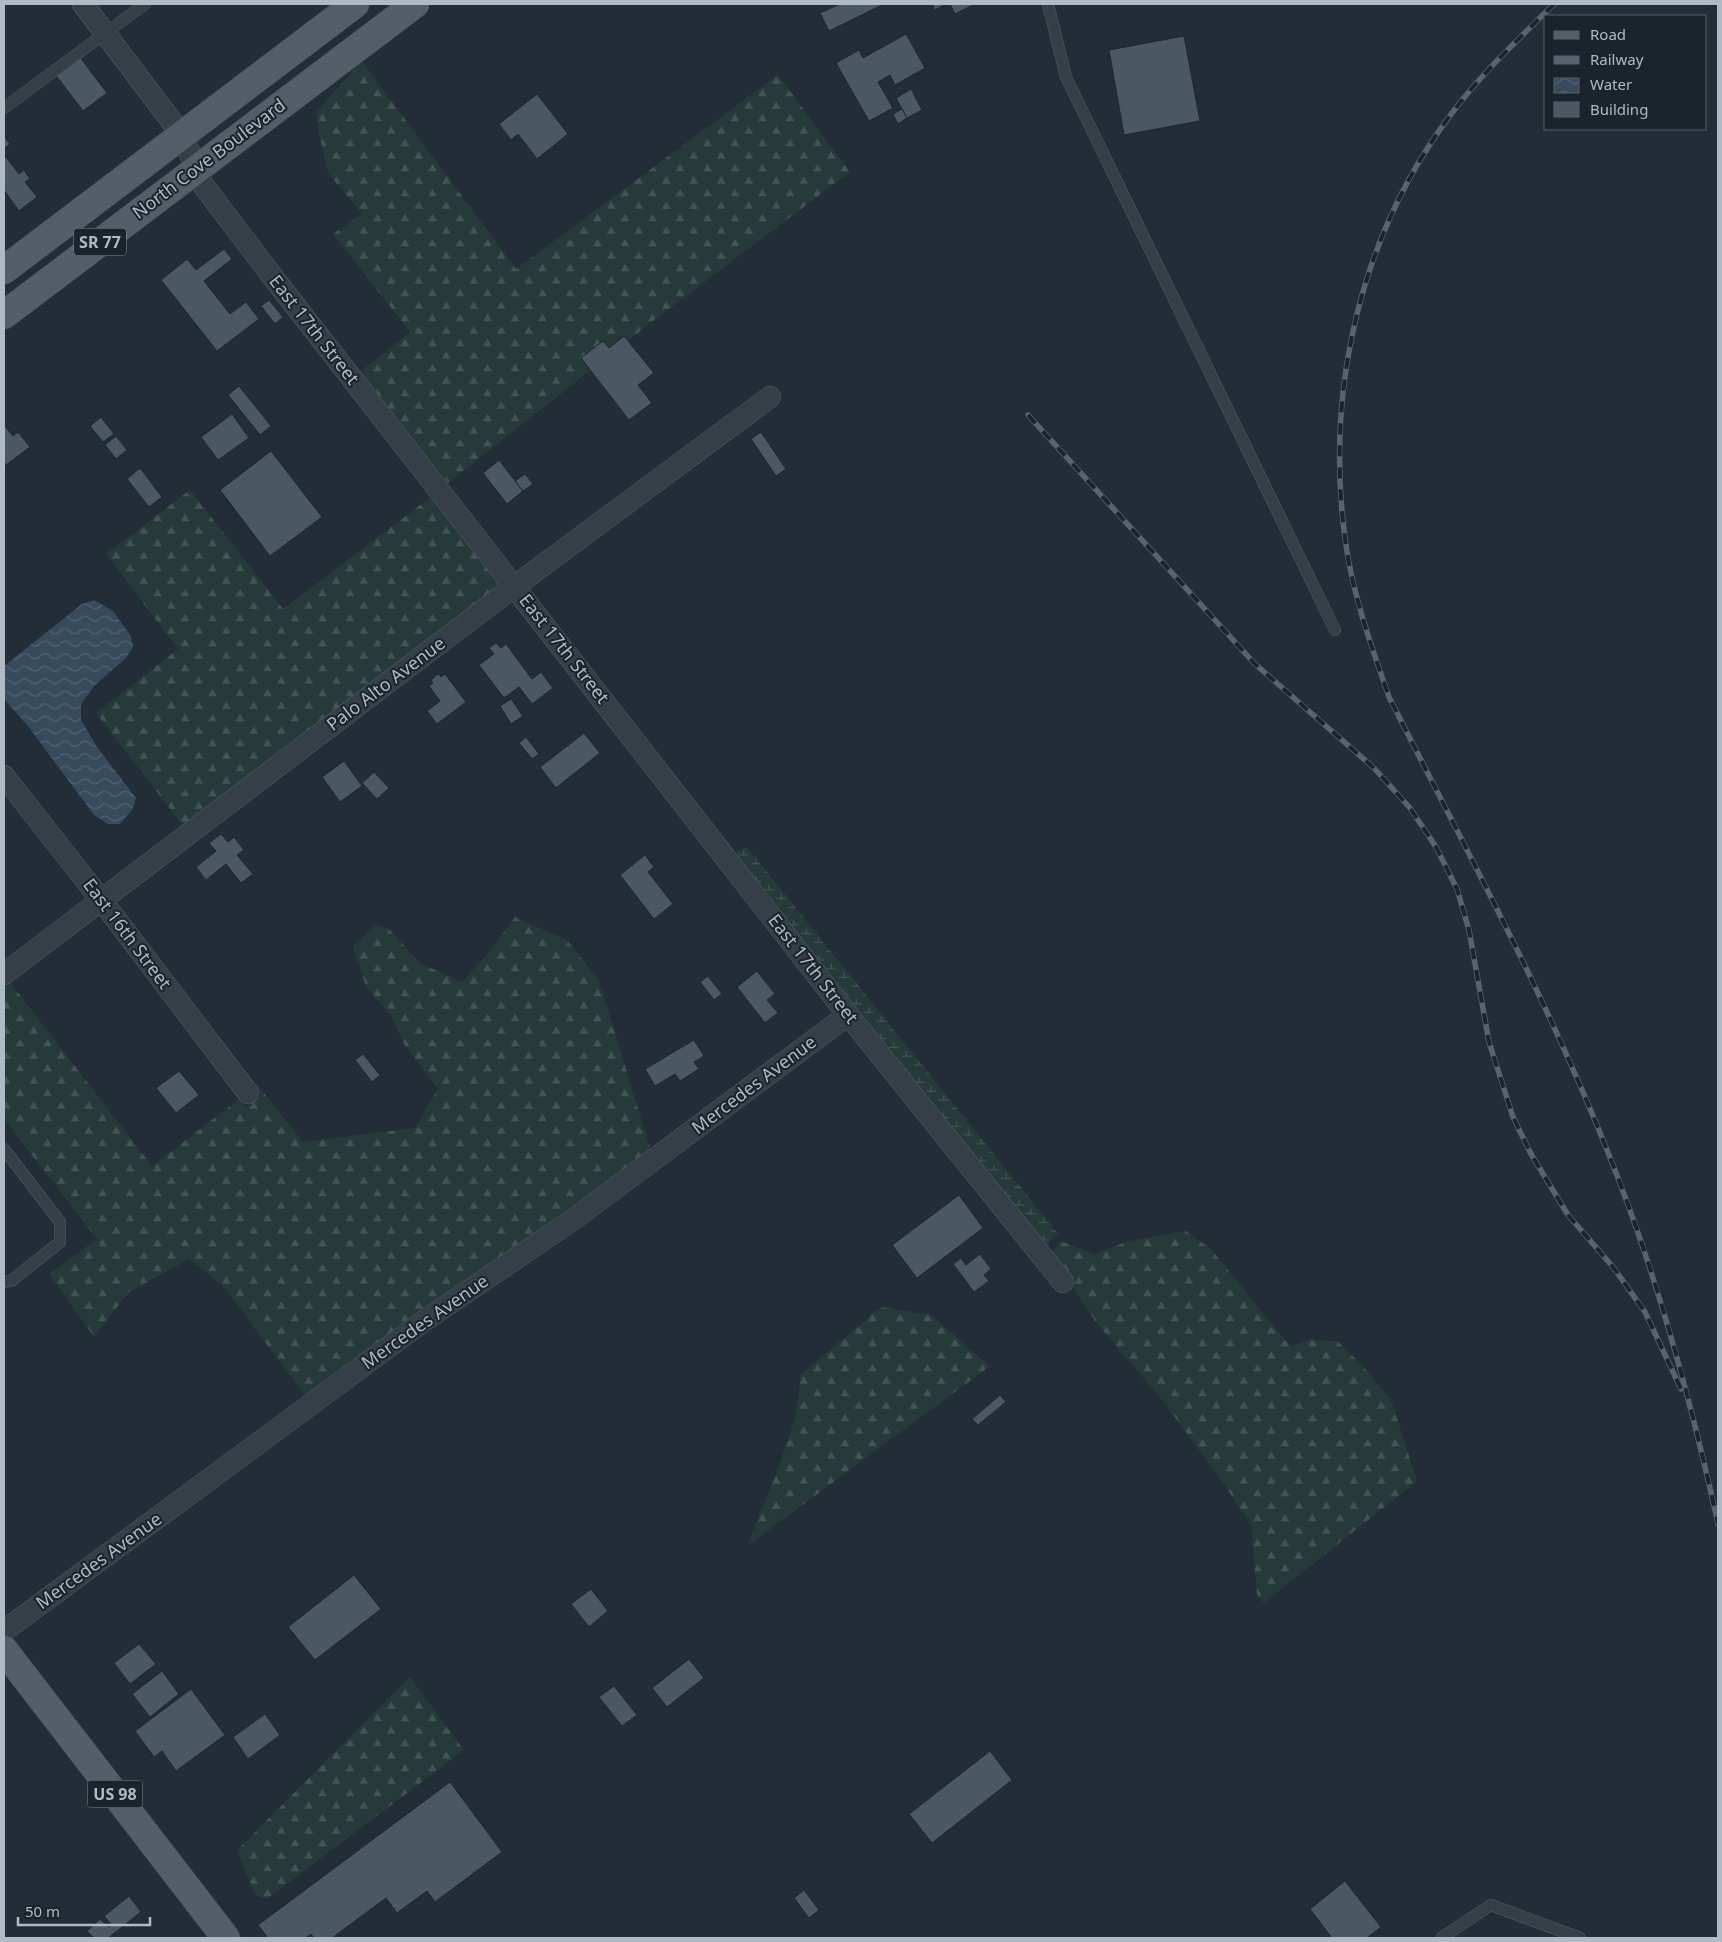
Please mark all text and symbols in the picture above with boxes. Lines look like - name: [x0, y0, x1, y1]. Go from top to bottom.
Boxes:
- legend: [1544, 15, 1707, 130]
- text: Road: [1590, 24, 1626, 44]
- text: Railway: [1590, 49, 1644, 69]
- text: Water: [1590, 74, 1632, 94]
- street label: North Cove Boulevard: [127, 93, 290, 224]
- text: Building: [1590, 99, 1648, 119]
- road number: SR 77: [74, 228, 126, 256]
- street label: East 17th Street: [264, 270, 366, 390]
- street label: East 17th Street: [514, 589, 616, 709]
- street label: Palo Alto Avenue: [321, 631, 450, 736]
- street label: East 16th Street: [78, 873, 178, 994]
- street label: East 17th Street: [763, 909, 865, 1029]
- street label: Mercedes Avenue: [686, 1029, 821, 1139]
- street label: Mercedes Avenue: [356, 1268, 493, 1374]
- street label: Mercedes Avenue: [31, 1506, 166, 1614]
- road number: US 98: [88, 1780, 142, 1808]
- scale bar: [18, 1894, 150, 1926]
- text: 50 m: [25, 1901, 60, 1921]

